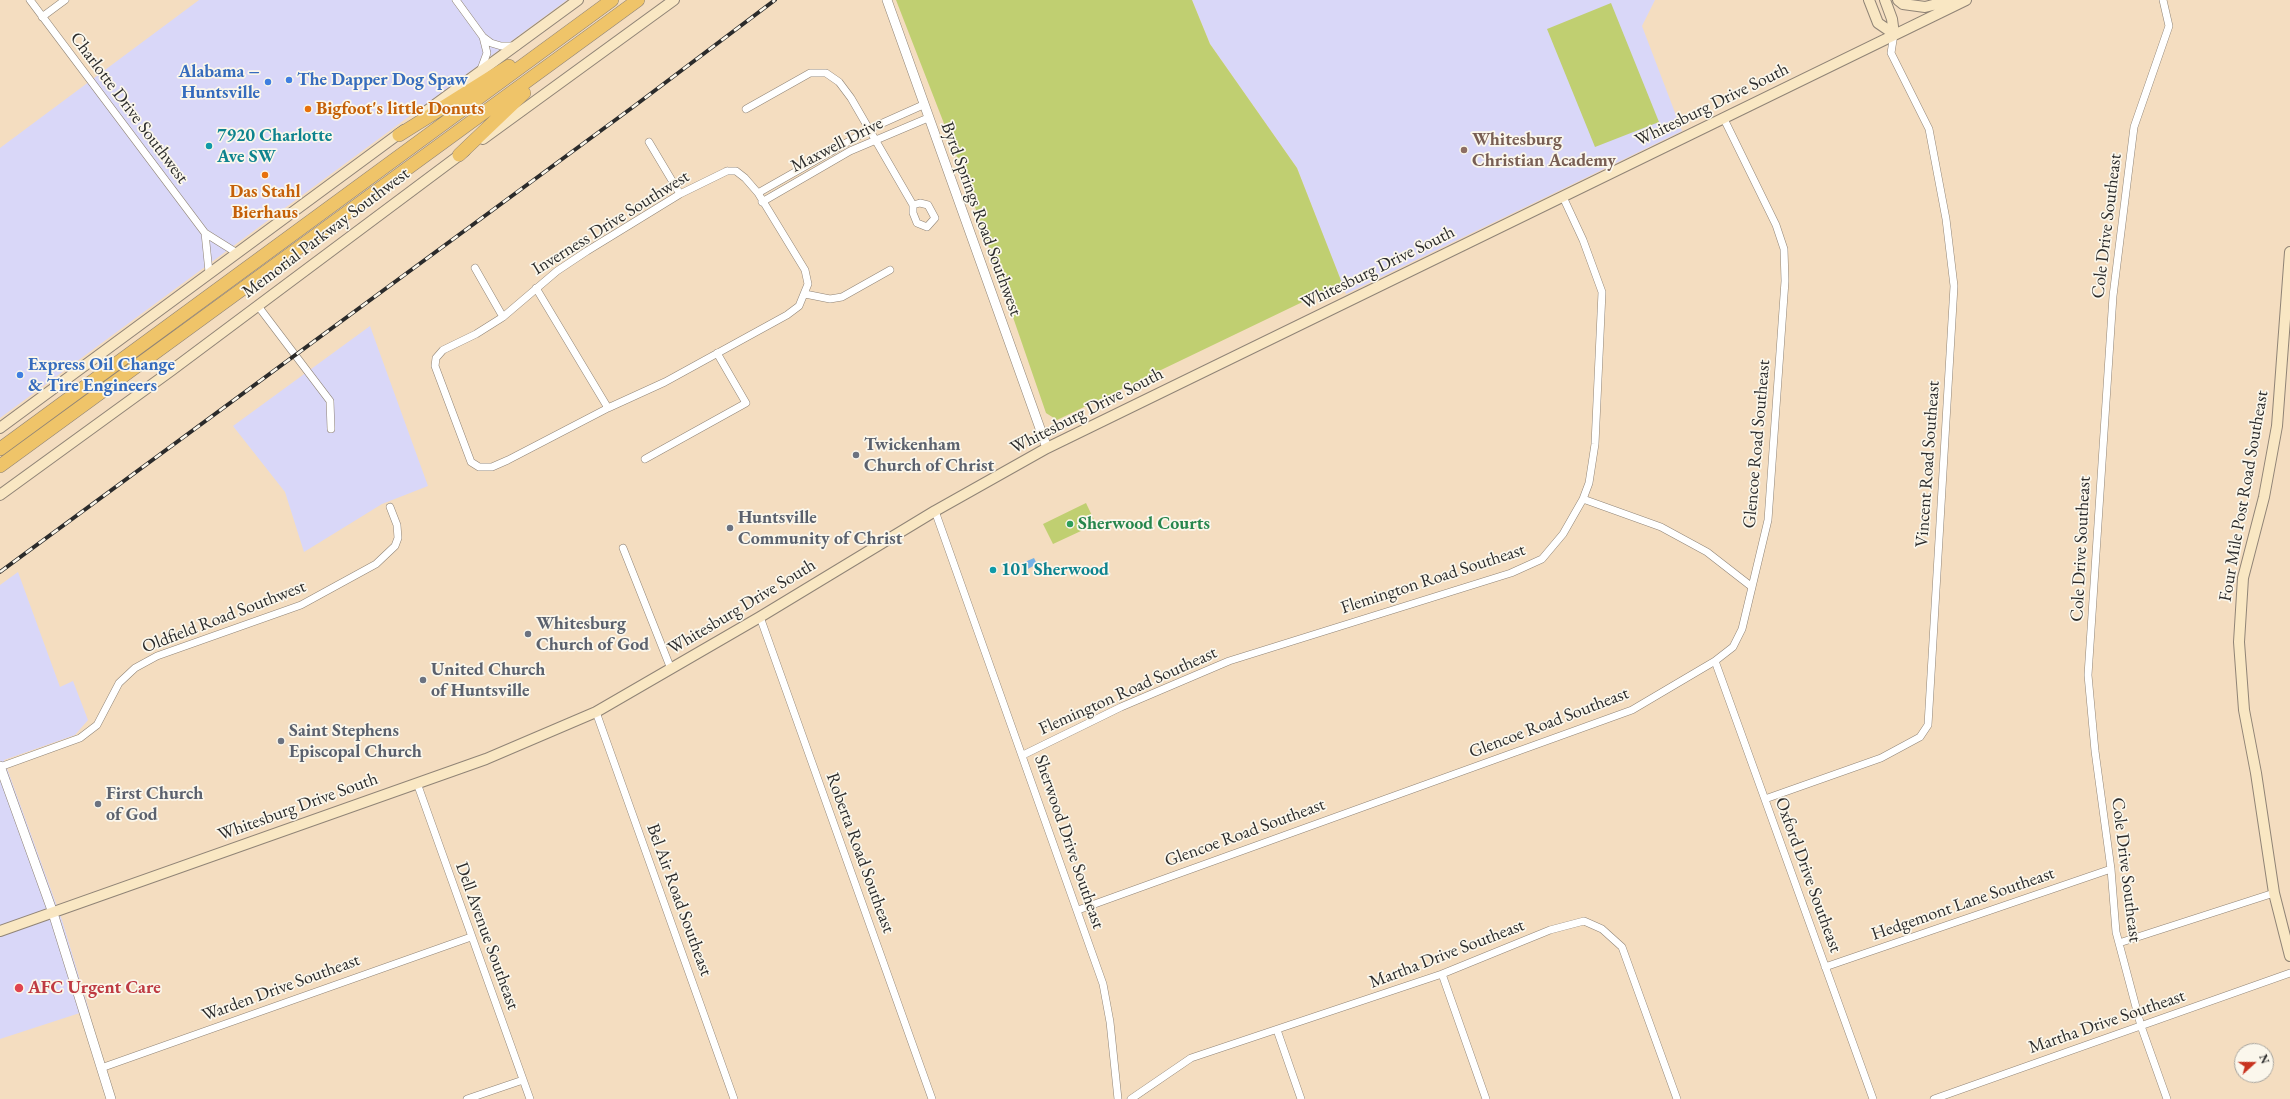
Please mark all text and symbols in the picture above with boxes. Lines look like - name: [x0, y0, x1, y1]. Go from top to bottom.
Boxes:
- street label: Charlotte Drive Southwest: [65, 28, 193, 188]
- street label: Whitesburg Drive South: [1632, 58, 1792, 152]
- place label: Alabama – Huntsville: [178, 61, 260, 104]
- place label: The Dapper Dog Spaw: [297, 69, 468, 91]
- marker: The Dapper Dog Spaw: [284, 75, 294, 85]
- marker: Alabama – Huntsville: [263, 77, 273, 87]
- place label: Bigfoot's little Donuts: [316, 98, 484, 120]
- marker: Bigfoot's little Donuts: [303, 104, 313, 114]
- street label: Maxwell Drive: [787, 113, 887, 177]
- street label: Byrd Springs Road Southwest: [936, 119, 1026, 319]
- place label: 7920 Charlotte Ave SW: [217, 125, 332, 168]
- place label: Whitesburg Christian Academy: [1472, 129, 1616, 172]
- marker: 7920 Charlotte Ave SW: [204, 141, 214, 151]
- marker: Whitesburg Christian Academy: [1459, 145, 1469, 155]
- street label: Cole Drive Southeast: [2087, 152, 2127, 300]
- street label: Memorial Parkway Southwest: [238, 163, 414, 303]
- street label: Inverness Drive Southwest: [529, 166, 693, 280]
- marker: Das Stahl Bierhaus: [260, 170, 270, 180]
- place label: Das Stahl Bierhaus: [229, 181, 301, 224]
- street label: Whitesburg Drive South: [1298, 221, 1458, 315]
- place label: Express Oil Change & Tire Engineers: [28, 354, 175, 396]
- street label: Glencoe Road Southeast: [1739, 359, 1775, 529]
- street label: Whitesburg Drive South: [1007, 363, 1167, 459]
- marker: Express Oil Change & Tire Engineers: [15, 370, 25, 380]
- street label: Vincent Road Southeast: [1911, 380, 1945, 548]
- street label: Four Mile Post Road Southeast: [2215, 389, 2273, 603]
- place label: Twickenham Church of Christ: [864, 434, 994, 476]
- marker: Twickenham Church of Christ: [851, 450, 861, 460]
- street label: Cole Drive Southeast: [2066, 476, 2096, 622]
- place label: Huntsville Community of Christ: [738, 507, 903, 550]
- place label: Sherwood Courts: [1078, 513, 1210, 535]
- marker: Sherwood Courts: [1065, 519, 1075, 529]
- marker: Huntsville Community of Christ: [725, 523, 735, 533]
- street label: Flemington Road Southeast: [1338, 539, 1528, 619]
- street label: Whitesburg Drive South: [664, 554, 820, 660]
- place label: 101 Sherwood: [1001, 559, 1109, 581]
- marker: 101 Sherwood: [988, 565, 998, 575]
- street label: Oldfield Road Southwest: [139, 576, 309, 658]
- place label: Whitesburg Church of God: [536, 613, 649, 656]
- marker: Whitesburg Church of God: [523, 629, 533, 639]
- street label: Flemington Road Southeast: [1036, 642, 1220, 740]
- place label: United Church of Huntsville: [431, 659, 545, 702]
- marker: United Church of Huntsville: [418, 675, 428, 685]
- street label: Glencoe Road Southeast: [1466, 683, 1632, 763]
- place label: Saint Stephens Episcopal Church: [289, 720, 422, 762]
- marker: Saint Stephens Episcopal Church: [276, 736, 286, 746]
- street label: Sherwood Drive Southeast: [1029, 752, 1109, 932]
- street label: Whitesburg Drive South: [215, 768, 381, 846]
- street label: Roberta Road Southeast: [821, 770, 899, 936]
- place label: First Church of God: [106, 783, 203, 826]
- street label: Glencoe Road Southeast: [1162, 794, 1328, 872]
- street label: Oxford Drive Southeast: [1770, 794, 1846, 956]
- street label: Cole Drive Southeast: [2106, 796, 2146, 944]
- marker: First Church of God: [93, 799, 103, 809]
- street label: Bel Air Road Southeast: [641, 821, 717, 979]
- street label: Dell Avenue Southeast: [450, 859, 524, 1013]
- street label: Hedgemont Lane Southeast: [1869, 862, 2057, 946]
- street label: Martha Drive Southeast: [1367, 915, 1527, 993]
- street label: Warden Drive Southeast: [199, 949, 363, 1027]
- place label: AFC Urgent Care: [28, 977, 161, 999]
- marker: AFC Urgent Care: [13, 982, 25, 994]
- street label: Martha Drive Southeast: [2026, 985, 2188, 1059]
- north arrow: [2234, 1043, 2274, 1083]
- text: N: [2256, 1052, 2272, 1066]

